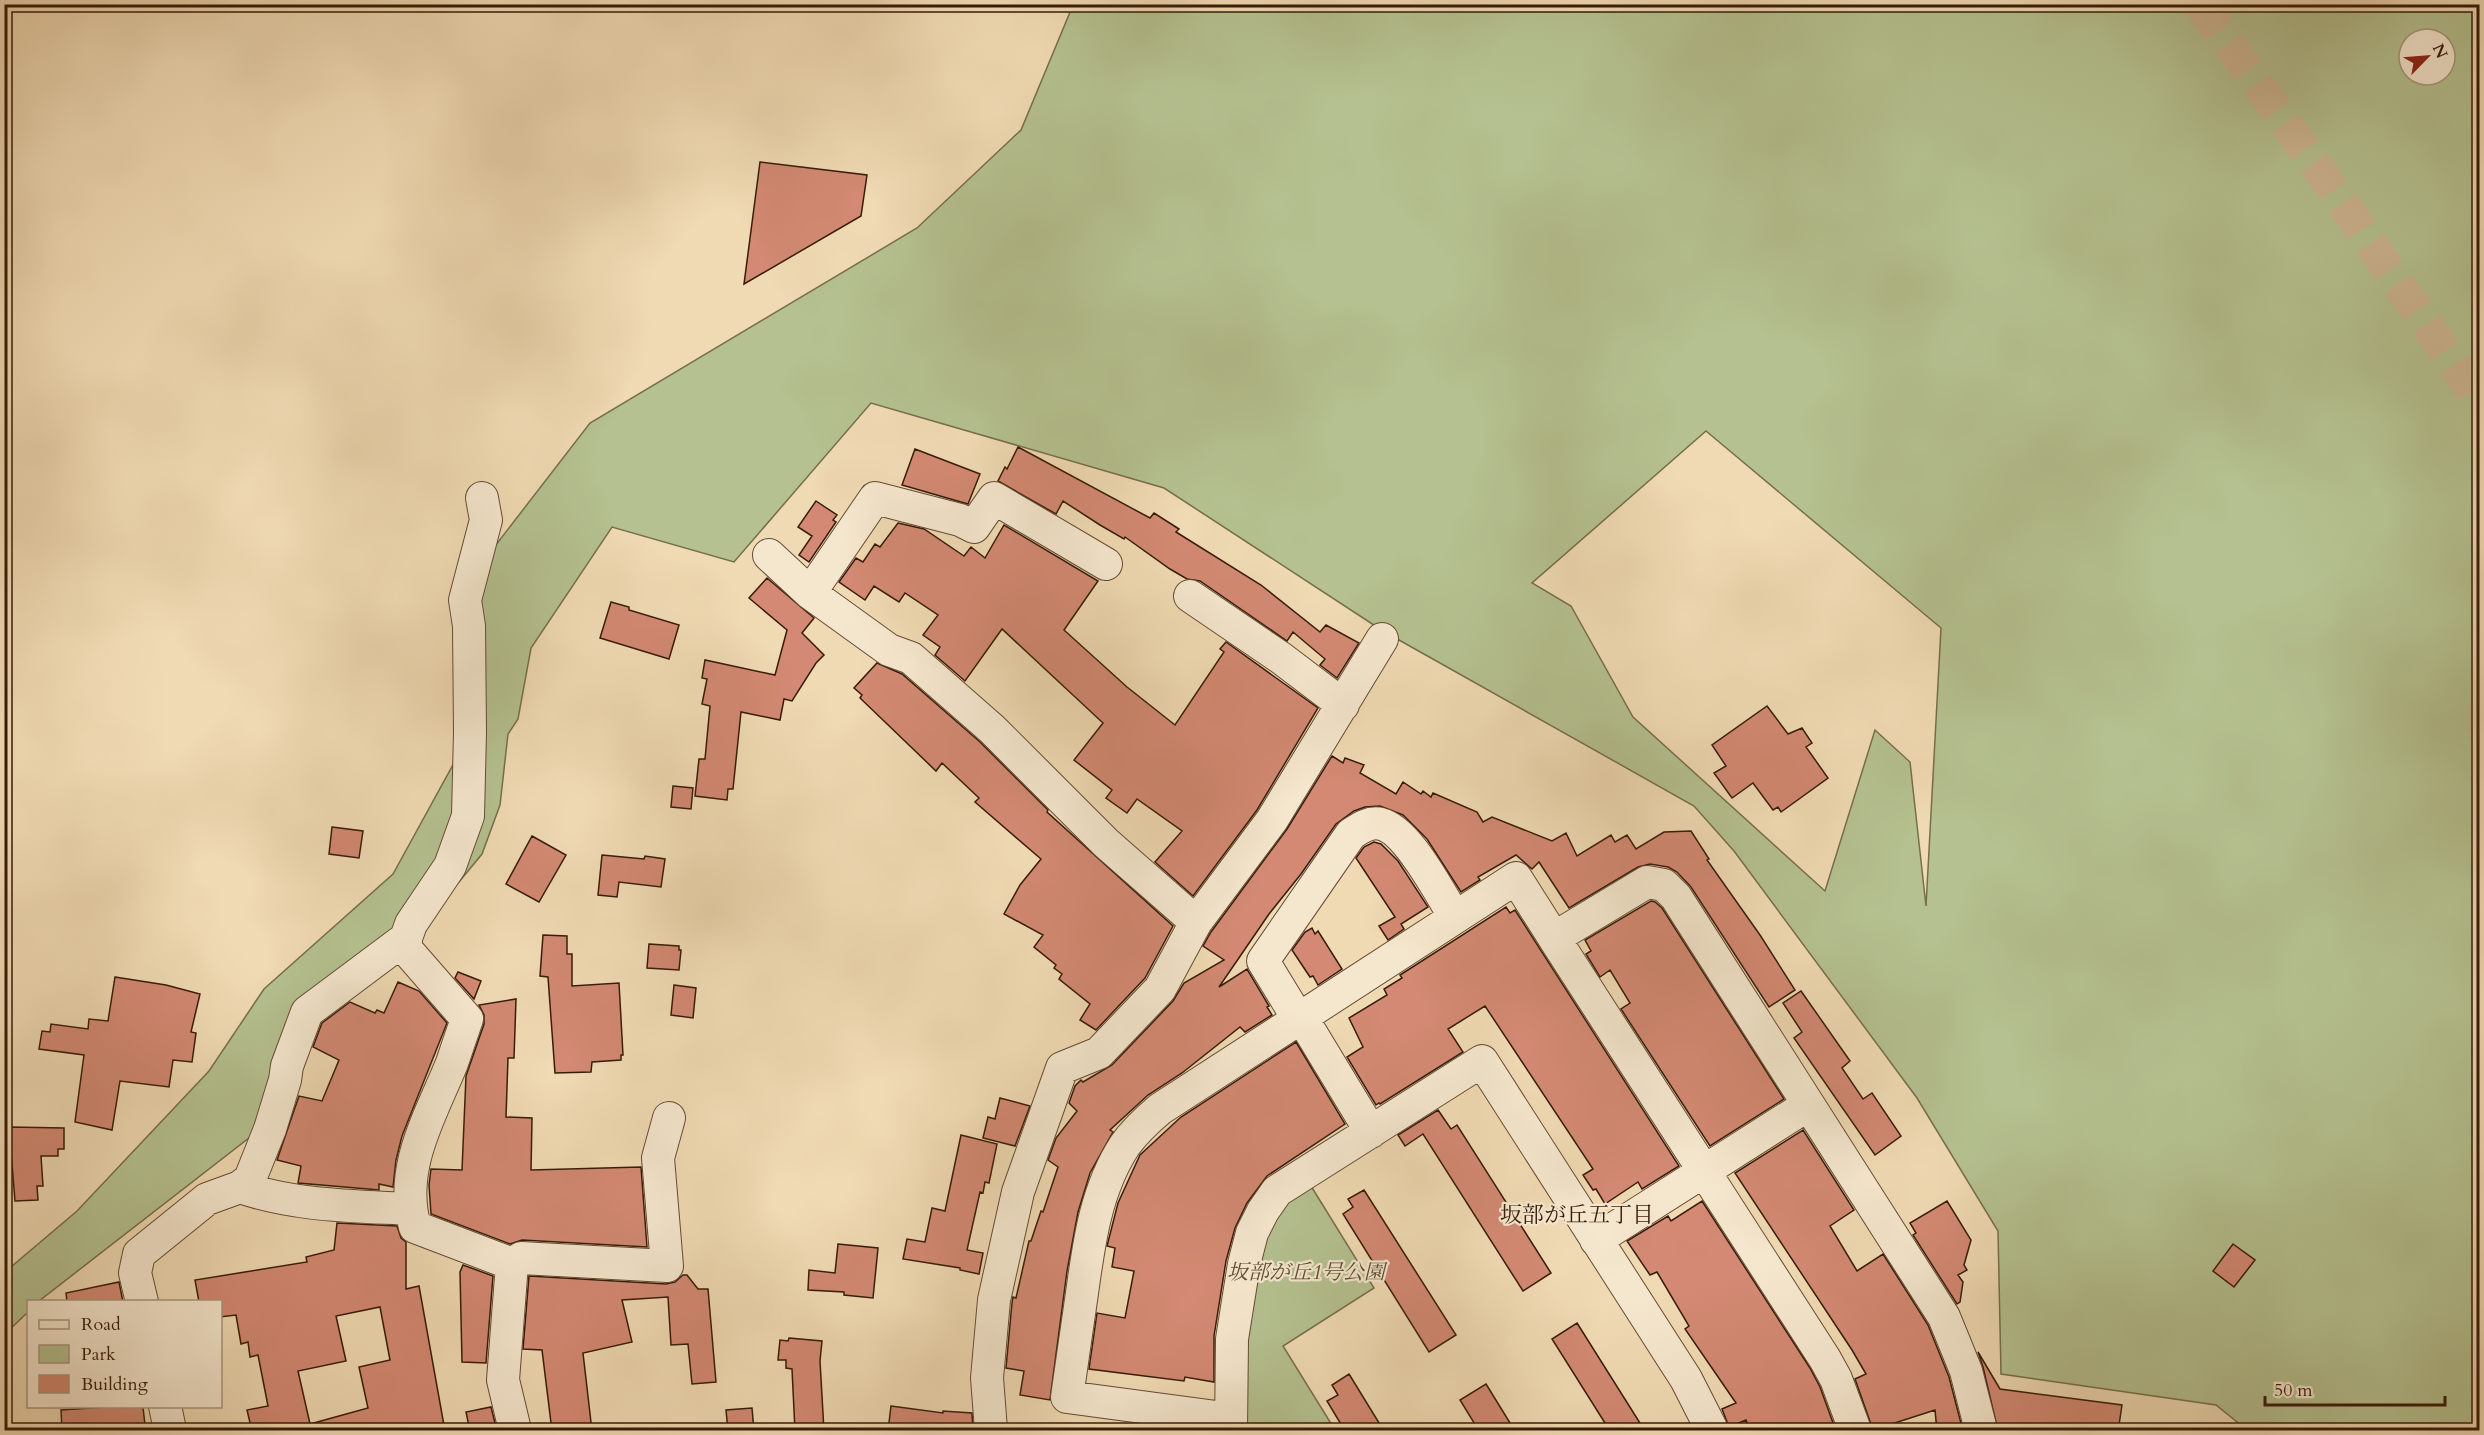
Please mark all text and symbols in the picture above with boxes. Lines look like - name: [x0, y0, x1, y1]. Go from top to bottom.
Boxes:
- north arrow: [2397, 27, 2457, 87]
- text: N: [2427, 40, 2453, 62]
- district label: 坂部が丘五丁目: [1500, 1200, 1654, 1230]
- park label: 坂部が丘1号公園: [1227, 1258, 1388, 1287]
- legend: [27, 1300, 222, 1408]
- text: Road: [81, 1312, 121, 1337]
- text: Park: [81, 1342, 116, 1367]
- scale bar: [2265, 1369, 2445, 1407]
- text: Building: [81, 1372, 149, 1397]
- text: 50 m: [2274, 1378, 2313, 1403]

